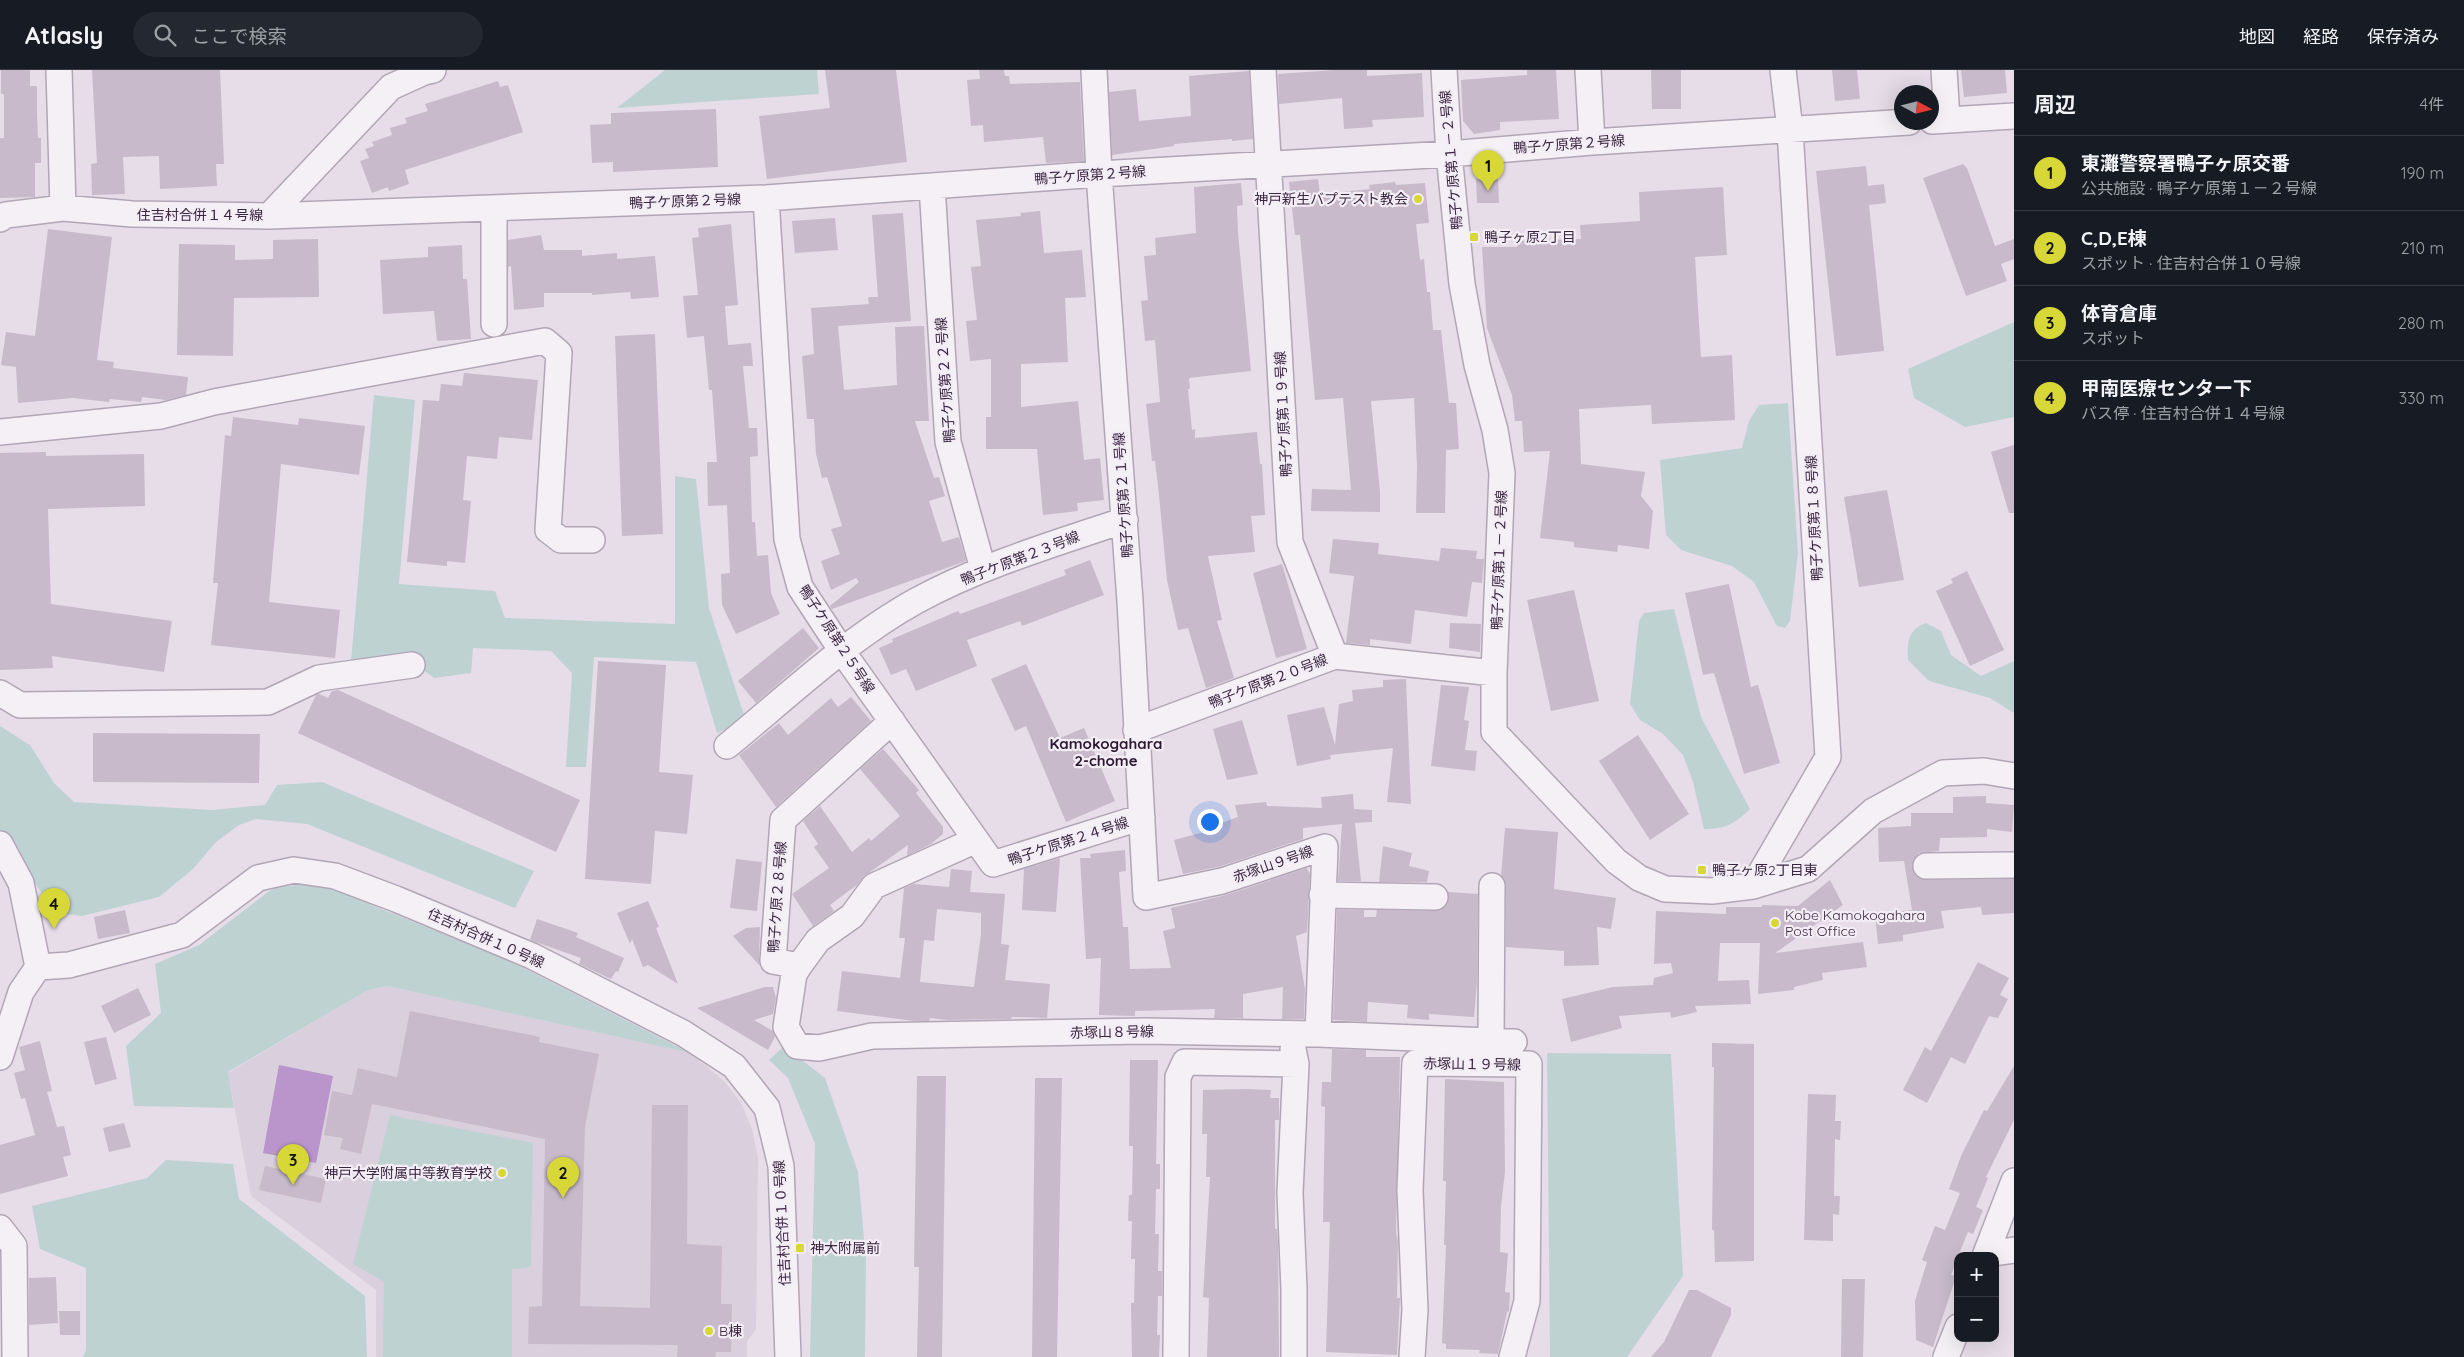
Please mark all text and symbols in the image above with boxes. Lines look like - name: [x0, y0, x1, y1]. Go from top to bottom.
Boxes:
- search box: [133, 12, 483, 57]
- text: Atlasly: [25, 20, 103, 50]
- icon: search: [151, 21, 179, 49]
- text: ここで検索: [191, 24, 286, 48]
- text: 地図: [2239, 25, 2275, 48]
- text: 経路: [2303, 25, 2339, 48]
- text: 保存済み: [2367, 25, 2439, 48]
- north arrow: [1894, 85, 1939, 130]
- street label: 鴨子ケ原第１－２号線: [1436, 89, 1466, 231]
- text: 周辺: [2034, 91, 2076, 117]
- text: 4件: [2420, 94, 2444, 114]
- street label: 鴨子ケ原第２号線: [1513, 131, 1625, 157]
- pin: 1: [1472, 150, 1504, 191]
- text: 東灘警察署鴨子ヶ原交番: [2081, 151, 2290, 175]
- street label: 鴨子ケ原第２号線: [1034, 162, 1146, 188]
- text: 1: [2047, 163, 2053, 183]
- text: 190 m: [2401, 163, 2444, 183]
- text: 公共施設 · 鴨子ケ原第１－２号線: [2081, 178, 2317, 198]
- street label: 鴨子ケ原第２号線: [629, 190, 741, 212]
- place label: 神戸新生バプテスト教会: [1254, 190, 1408, 208]
- marker: 神戸新生バプテスト教会: [1412, 193, 1424, 205]
- street label: 住吉村合併１４号線: [137, 206, 263, 224]
- text: C,D,E棟: [2081, 226, 2147, 250]
- place label: 鴨子ヶ原2丁目: [1484, 228, 1576, 246]
- marker: 鴨子ヶ原2丁目: [1468, 231, 1480, 243]
- text: 2: [2045, 238, 2055, 258]
- text: 210 m: [2401, 238, 2444, 258]
- text: スポット · 住吉村合併１０号線: [2081, 253, 2301, 273]
- text: 体育倉庫: [2081, 301, 2157, 325]
- text: 3: [2046, 313, 2054, 333]
- text: 280 m: [2398, 313, 2444, 333]
- street label: 鴨子ケ原第２２号線: [932, 317, 958, 443]
- text: スポット: [2081, 328, 2145, 348]
- street label: 鴨子ケ原第１９号線: [1271, 351, 1295, 477]
- text: 甲南医療センター下: [2081, 376, 2252, 400]
- text: 4: [2045, 388, 2055, 408]
- text: 330 m: [2399, 388, 2444, 408]
- text: バス停 · 住吉村合併１４号線: [2081, 403, 2285, 423]
- street label: 鴨子ケ原第２１号線: [1110, 432, 1136, 558]
- street label: 鴨子ケ原第１８号線: [1802, 455, 1826, 581]
- street label: 鴨子ケ原第１－２号線: [1488, 490, 1510, 630]
- street label: 鴨子ケ原第２３号線: [958, 527, 1082, 589]
- street label: 鴨子ケ原第２５号線: [795, 581, 879, 697]
- street label: 鴨子ケ原第２０号線: [1206, 650, 1330, 712]
- district label: Kamokogahara 2-chome: [1050, 734, 1162, 770]
- your location: [1197, 809, 1223, 835]
- street label: 鴨子ケ原第２４号線: [1005, 813, 1131, 869]
- street label: 鴨子ケ原２８号線: [764, 841, 790, 953]
- street label: 赤塚山９号線: [1230, 842, 1316, 886]
- place label: 鴨子ヶ原2丁目東: [1712, 861, 1818, 879]
- marker: 鴨子ヶ原2丁目東: [1696, 864, 1708, 876]
- pin: 4: [38, 888, 70, 929]
- street label: 住吉村合併１０号線: [425, 904, 547, 972]
- place label: Kobe Kamokogahara Post Office: [1785, 906, 1925, 940]
- marker: Kobe Kamokogahara Post Office: [1769, 917, 1781, 929]
- street label: 赤塚山８号線: [1070, 1022, 1154, 1042]
- street label: 赤塚山１９号線: [1423, 1054, 1521, 1074]
- pin: 3: [277, 1144, 309, 1185]
- pin: 2: [547, 1157, 579, 1198]
- street label: 住吉村合併１０号線: [770, 1160, 794, 1286]
- place label: 神戸大学附属中等教育学校: [324, 1164, 492, 1182]
- marker: 神戸大学附属中等教育学校: [496, 1167, 508, 1179]
- place label: 神大附属前: [810, 1239, 880, 1257]
- marker: 神大附属前: [794, 1242, 806, 1254]
- map controls: [1954, 1252, 1999, 1342]
- button: +: [1954, 1252, 1999, 1297]
- button: −: [1954, 1297, 1999, 1342]
- place label: B棟: [719, 1322, 742, 1340]
- marker: B棟: [703, 1325, 715, 1337]

